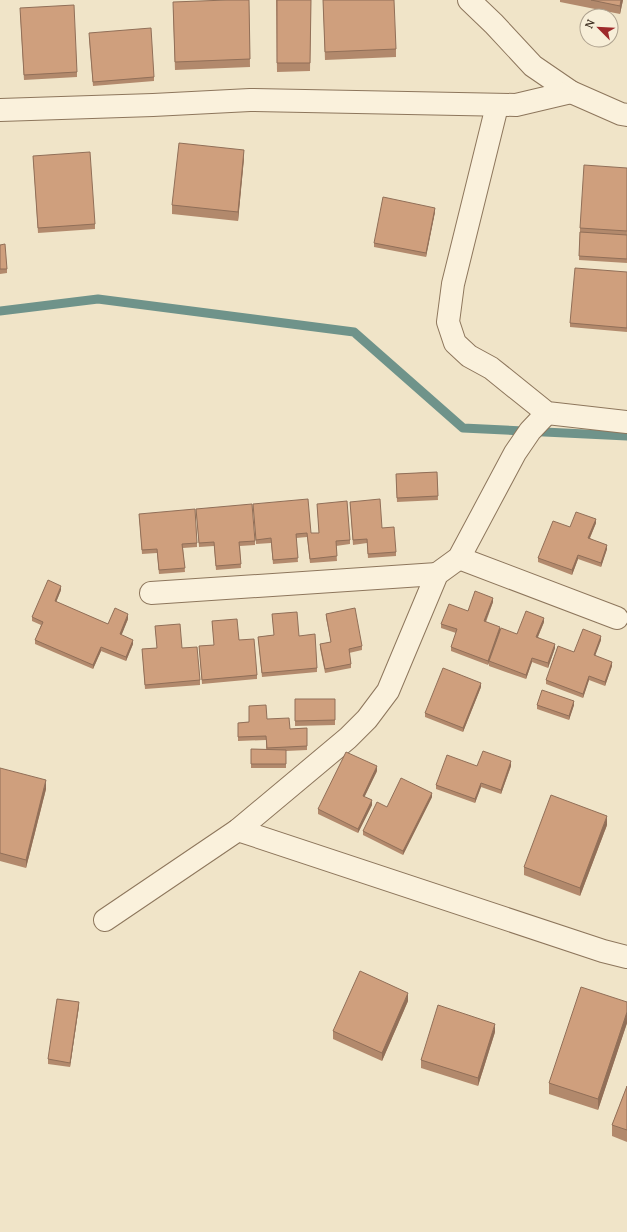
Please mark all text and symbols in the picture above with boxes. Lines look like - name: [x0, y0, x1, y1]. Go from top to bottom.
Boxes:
- north arrow: [579, 8, 619, 48]
- text: N: [582, 17, 598, 31]

